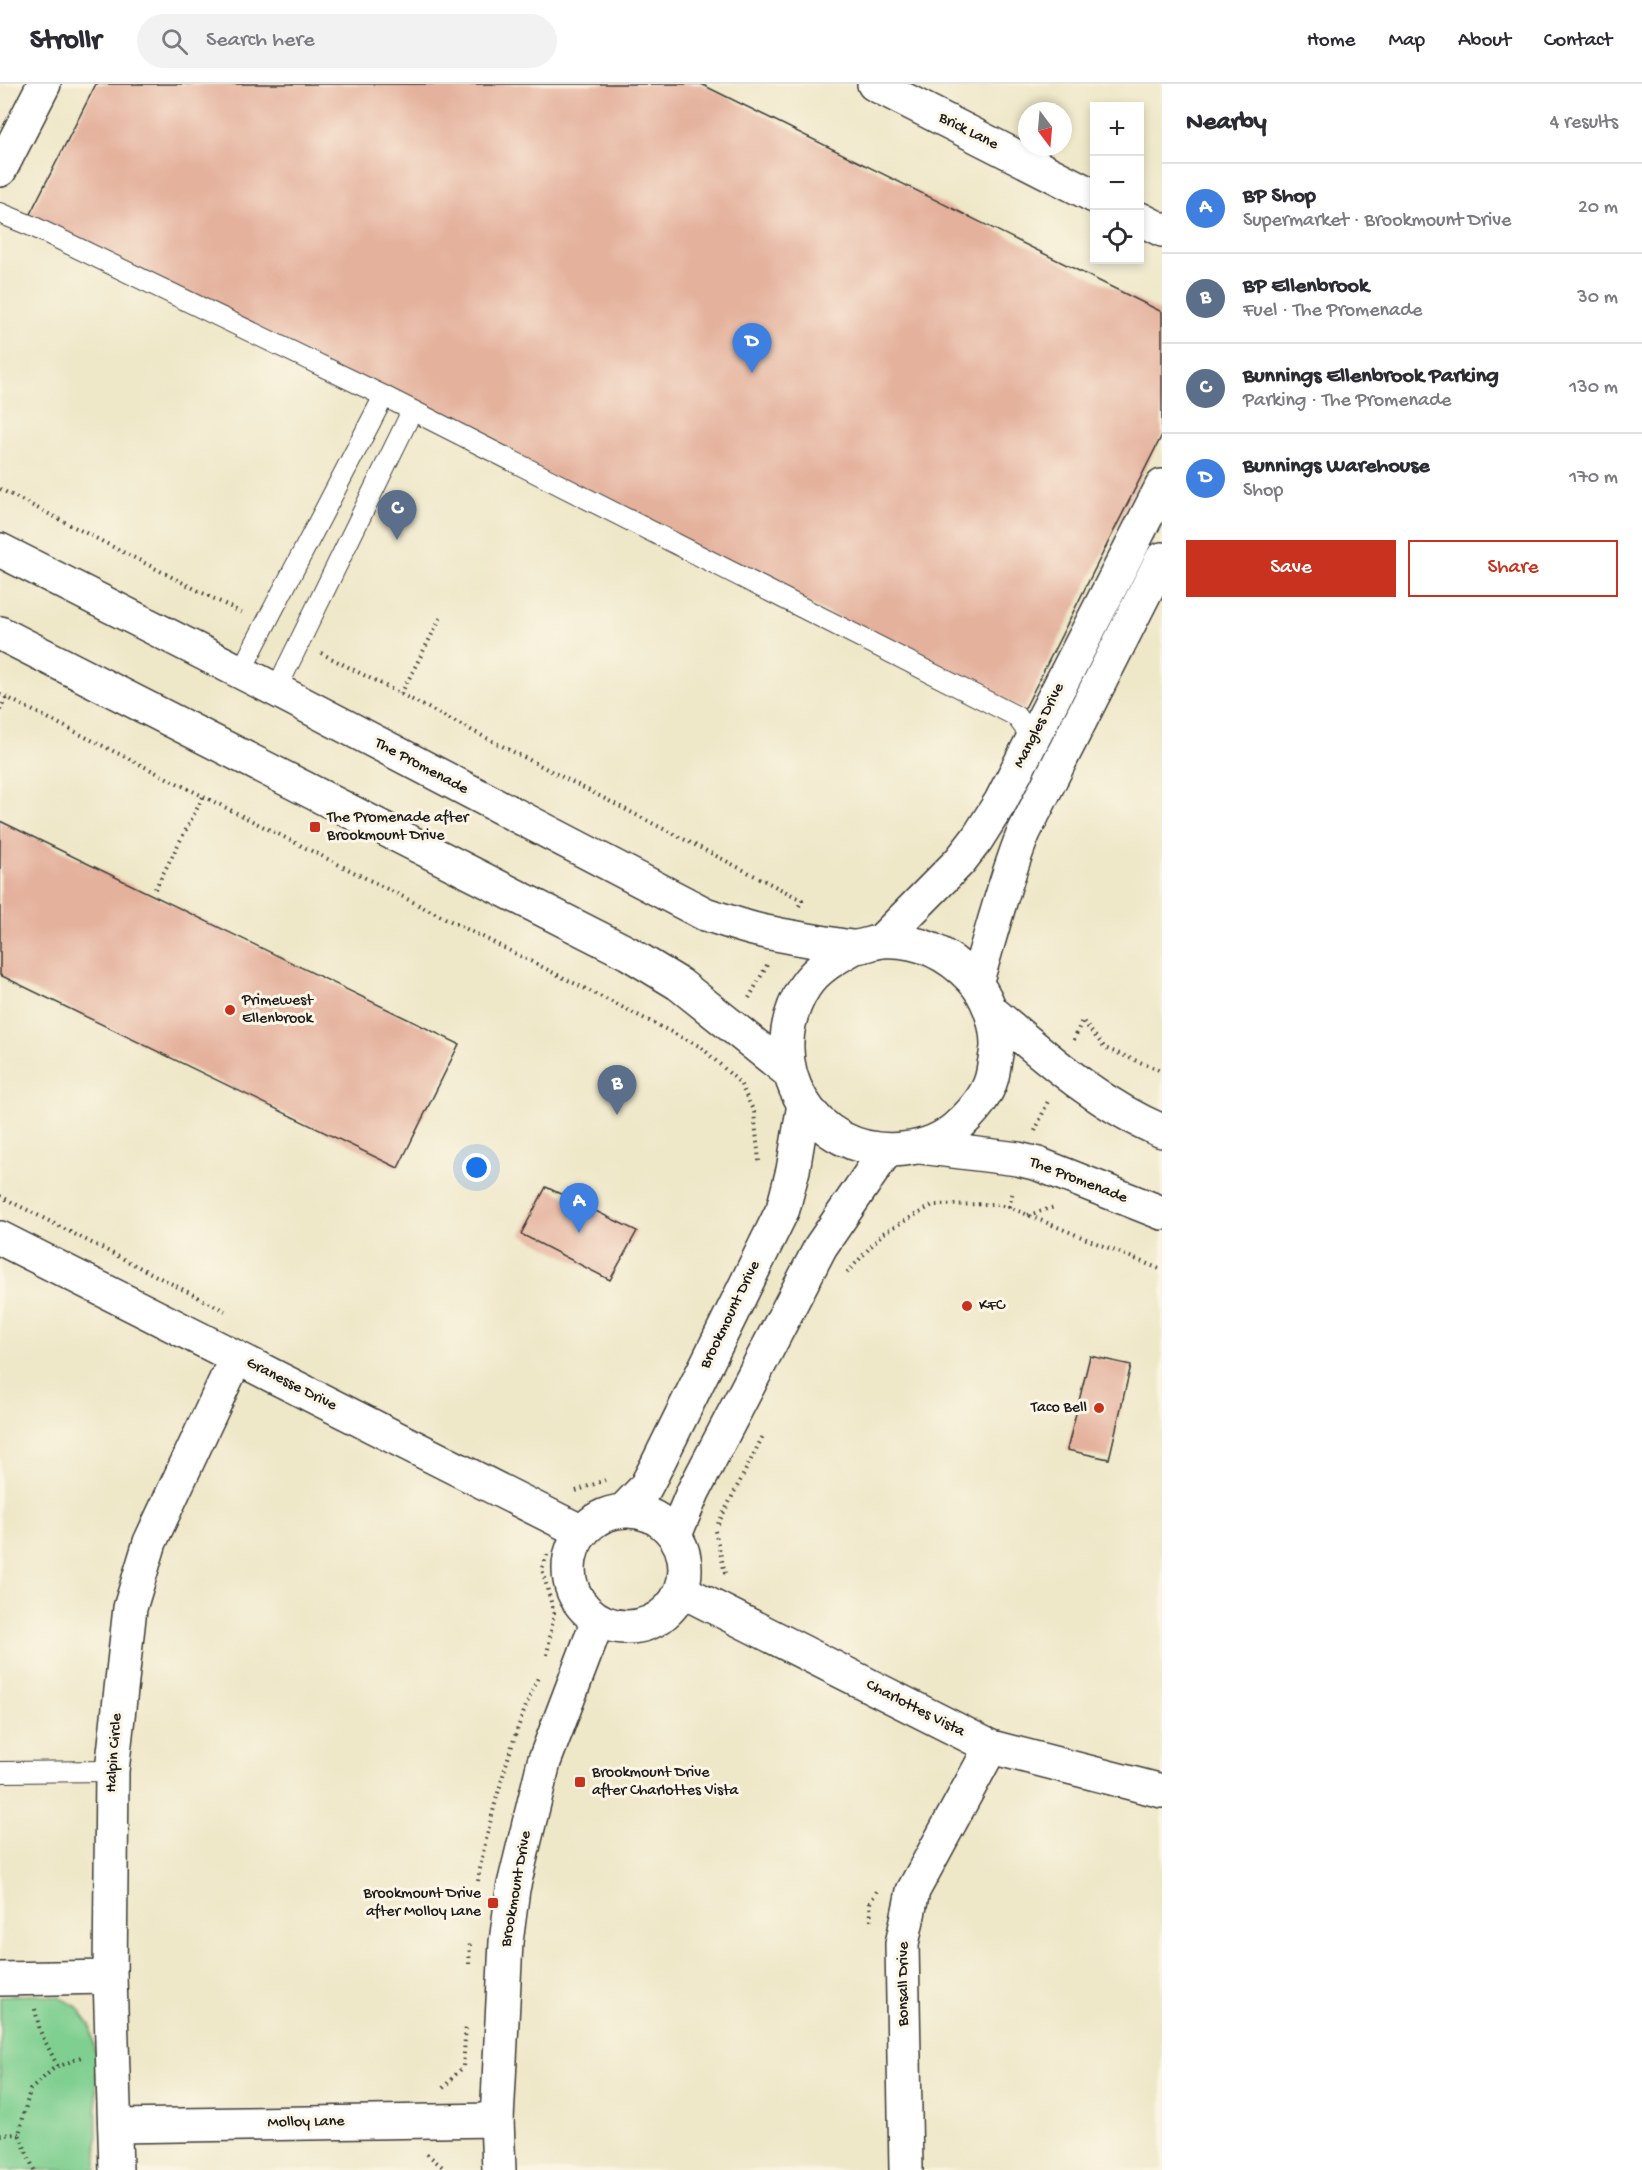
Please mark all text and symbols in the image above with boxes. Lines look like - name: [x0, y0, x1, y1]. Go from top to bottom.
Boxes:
- search box: [137, 14, 557, 68]
- text: Strollr: [30, 25, 101, 58]
- icon: search: [158, 25, 191, 58]
- text: Search here: [206, 28, 315, 54]
- text: Home: [1307, 29, 1355, 54]
- text: Map: [1388, 29, 1425, 54]
- text: About: [1458, 29, 1511, 54]
- text: Contact: [1544, 29, 1612, 54]
- north arrow: [1018, 102, 1072, 156]
- map controls: [1090, 102, 1144, 264]
- button: +: [1090, 102, 1144, 156]
- street label: Brick Lane: [934, 108, 1002, 155]
- text: Nearby: [1186, 108, 1267, 139]
- text: 4 results: [1550, 112, 1618, 135]
- button: −: [1090, 156, 1144, 210]
- text: BP Shop: [1243, 184, 1316, 210]
- text: A: [1200, 197, 1211, 220]
- text: 20 m: [1578, 197, 1618, 220]
- button: locate: [1090, 210, 1144, 264]
- text: Supermarket · Brookmount Drive: [1243, 210, 1511, 233]
- text: BP Ellenbrook: [1243, 274, 1369, 300]
- text: B: [1200, 287, 1211, 310]
- text: 30 m: [1577, 287, 1618, 310]
- text: Fuel · The Promenade: [1243, 300, 1422, 323]
- pin: D: [732, 324, 771, 373]
- text: Bunnings Ellenbrook Parking: [1243, 364, 1499, 390]
- text: C: [1200, 377, 1211, 400]
- text: 130 m: [1569, 377, 1618, 400]
- text: Parking · The Promenade: [1243, 390, 1451, 413]
- text: Bunnings Warehouse: [1243, 454, 1430, 480]
- text: D: [1199, 467, 1212, 490]
- text: 170 m: [1569, 467, 1618, 490]
- text: Shop: [1243, 480, 1283, 503]
- pin: C: [378, 490, 416, 540]
- button: Save: [1186, 540, 1396, 597]
- button: Share: [1408, 540, 1618, 597]
- street label: Mangles Drive: [1010, 680, 1070, 772]
- street label: The Promenade: [370, 734, 472, 800]
- place label: The Promenade after Brookmount Drive: [326, 809, 470, 846]
- marker: The Promenade after Brookmount Drive: [308, 820, 322, 834]
- place label: Primewest Ellenbrook: [241, 992, 315, 1029]
- marker: Primewest Ellenbrook: [223, 1003, 237, 1017]
- pin: B: [598, 1066, 636, 1115]
- your location: [462, 1153, 491, 1182]
- street label: The Promenade: [1025, 1153, 1130, 1209]
- pin: A: [560, 1184, 598, 1233]
- street label: Brookmount Drive: [696, 1257, 766, 1373]
- place label: KFC: [979, 1297, 1006, 1316]
- marker: KFC: [960, 1299, 974, 1313]
- street label: Granesse Drive: [242, 1354, 340, 1416]
- place label: Taco Bell: [1030, 1399, 1087, 1418]
- marker: Taco Bell: [1092, 1401, 1106, 1415]
- street label: Charlottes Vista: [862, 1676, 969, 1743]
- street label: Halpin Circle: [103, 1712, 127, 1793]
- place label: Brookmount Drive after Charlottes Vista: [591, 1764, 739, 1801]
- marker: Brookmount Drive after Charlottes Vista: [573, 1775, 587, 1789]
- street label: Brookmount Drive: [497, 1829, 537, 1950]
- place label: Brookmount Drive after Molloy Lane: [362, 1885, 482, 1922]
- marker: Brookmount Drive after Molloy Lane: [486, 1896, 500, 1910]
- street label: Bonsall Drive: [895, 1941, 914, 2027]
- street label: Molloy Lane: [267, 2113, 345, 2133]

